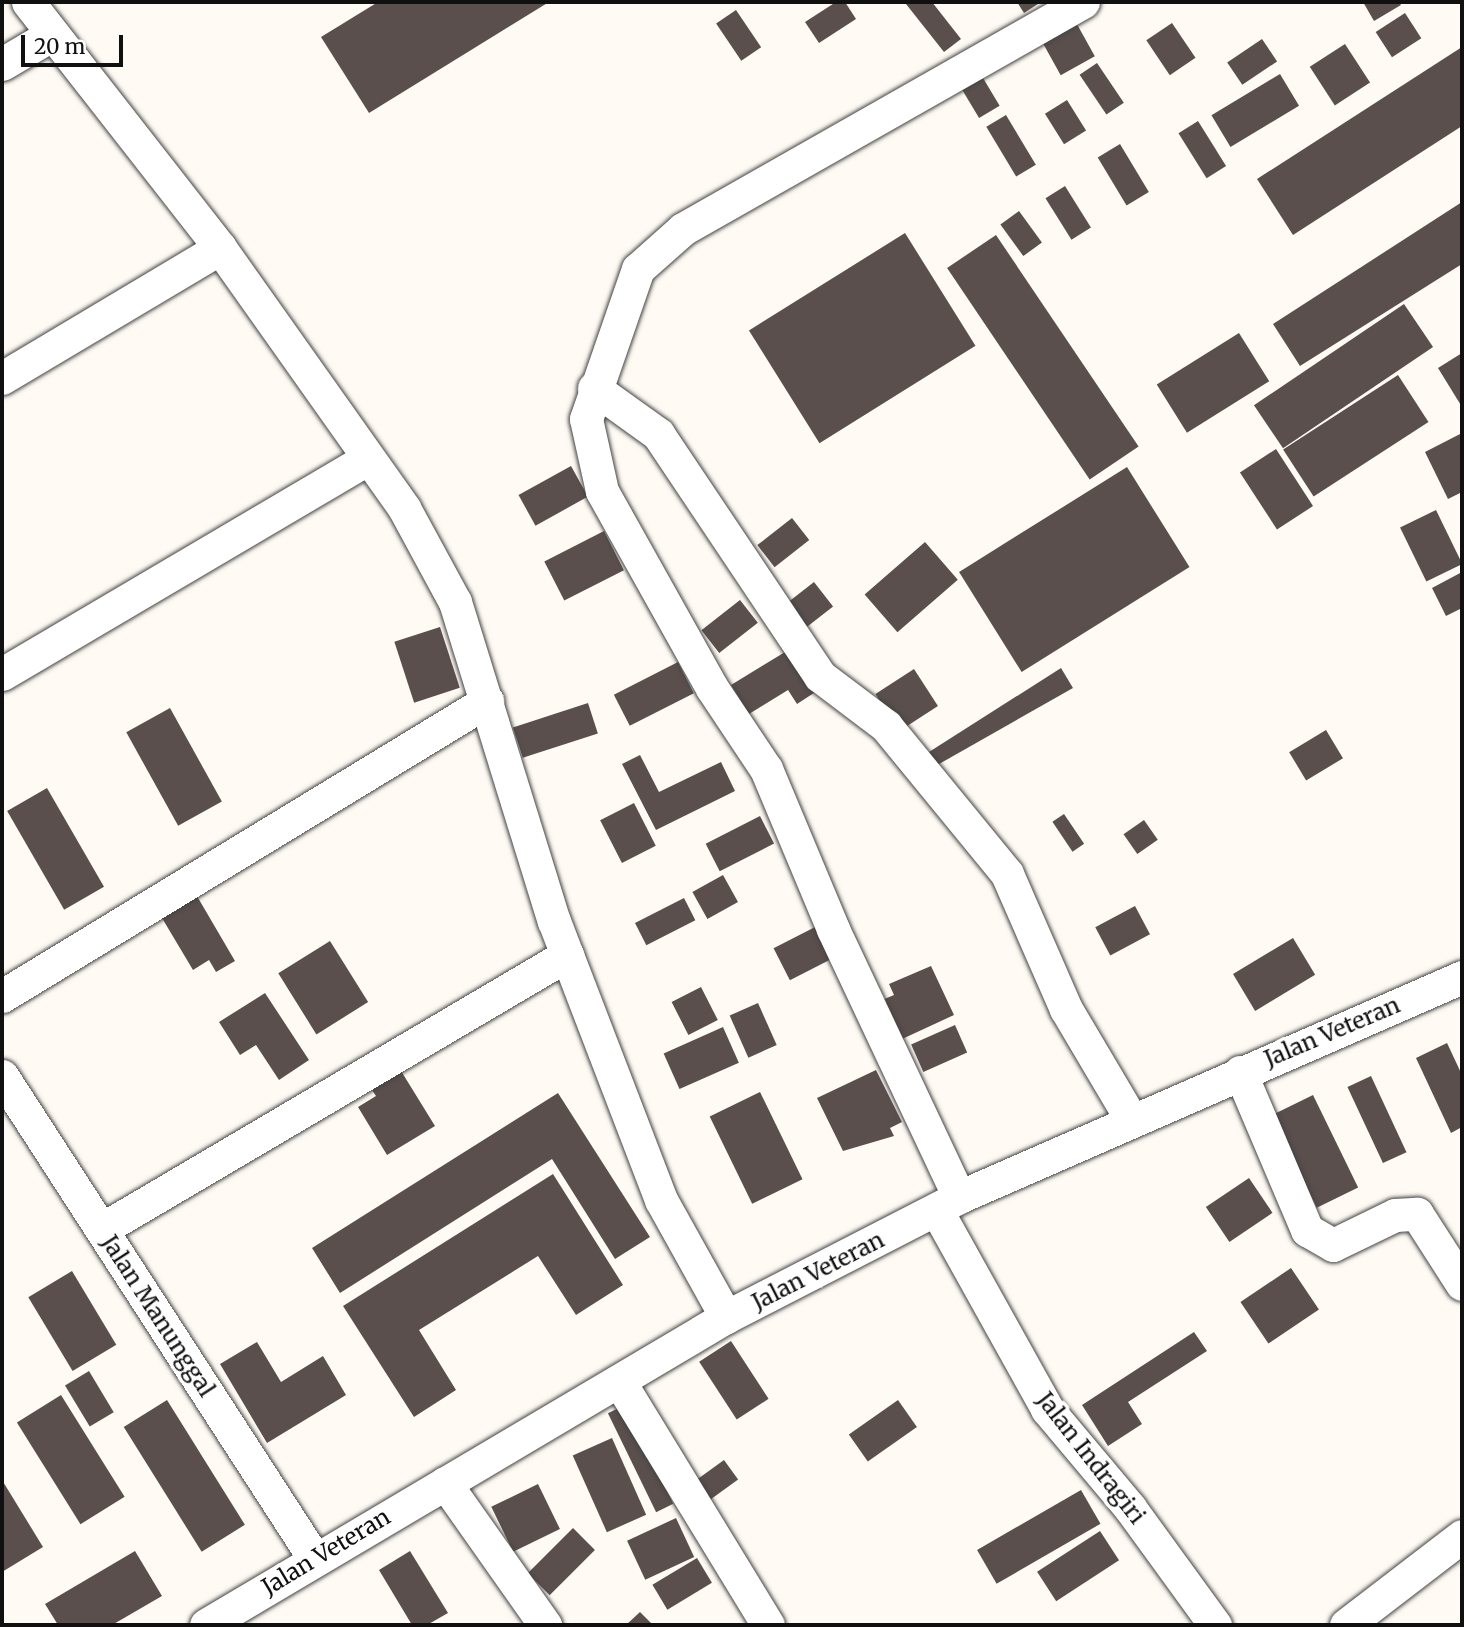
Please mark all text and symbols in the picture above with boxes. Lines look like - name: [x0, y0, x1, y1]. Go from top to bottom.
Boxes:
- scale bar: [24, 21, 126, 65]
- text: 20 m: [34, 33, 85, 60]
- street label: Jalan Veteran: [1260, 991, 1404, 1073]
- street label: Jalan Veteran: [747, 1226, 889, 1316]
- street label: Jalan Manunggal: [95, 1230, 221, 1402]
- street label: Jalan Indragiri: [1031, 1387, 1151, 1529]
- street label: Jalan Veteran: [257, 1503, 395, 1601]

